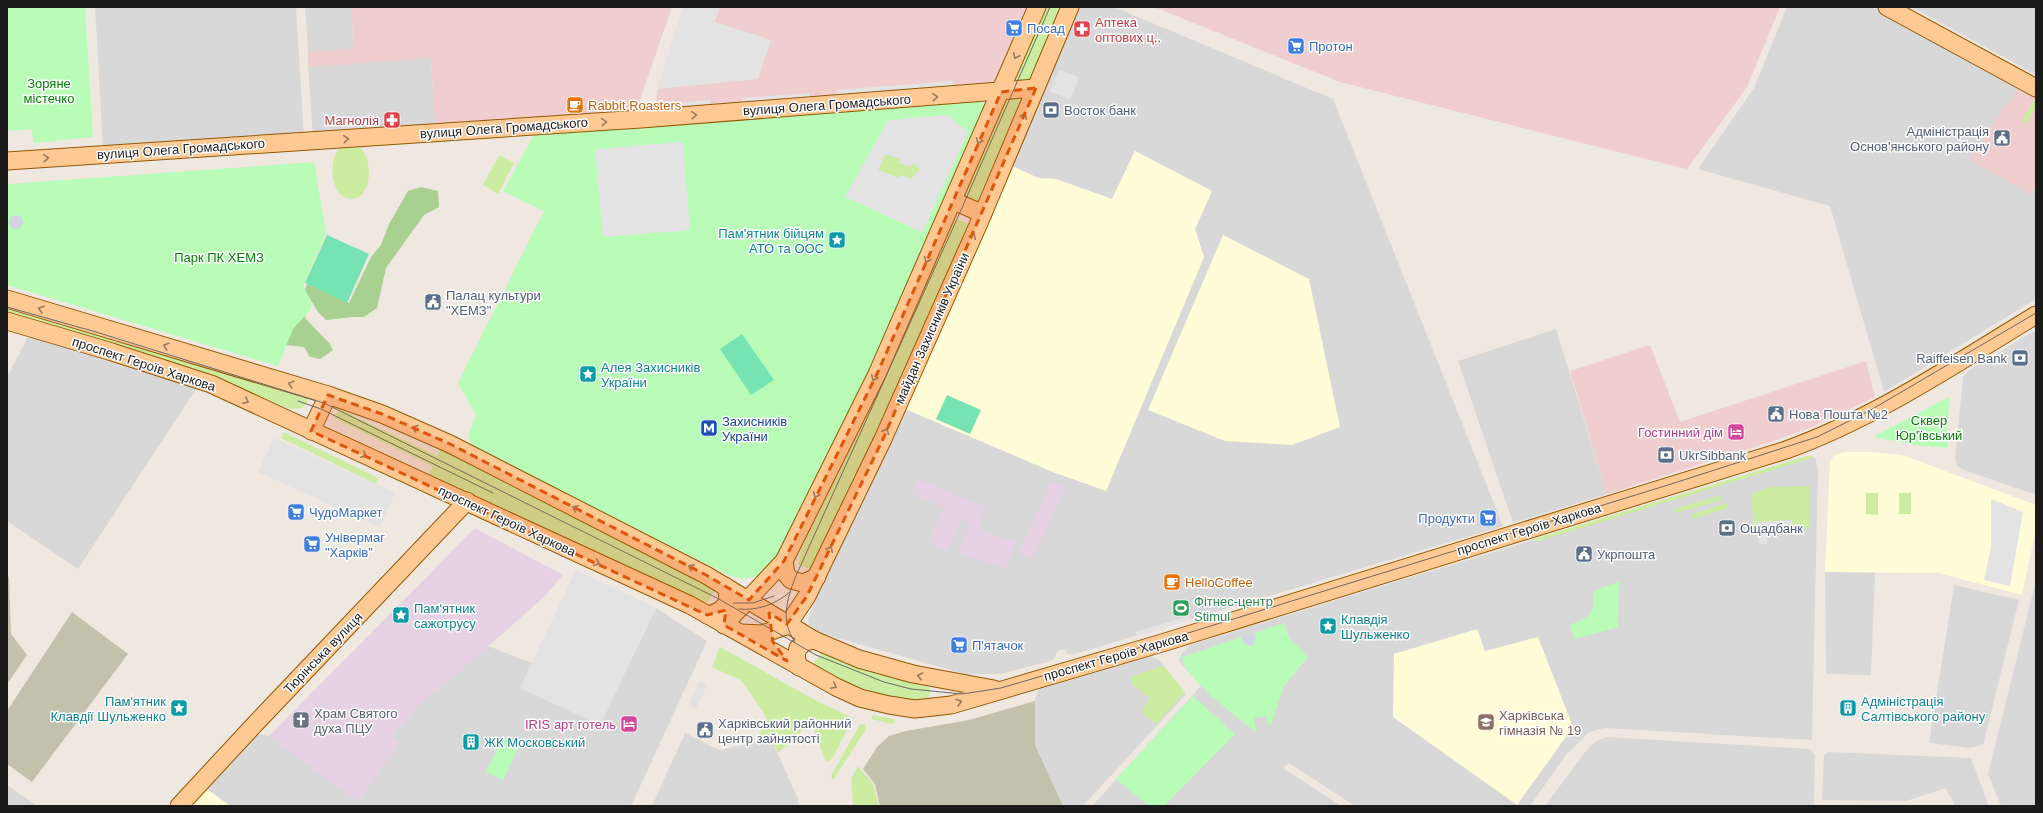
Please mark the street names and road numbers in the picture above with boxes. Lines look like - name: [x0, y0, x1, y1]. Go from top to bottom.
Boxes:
- street label: вулиця Олега Громадського: [742, 92, 912, 118]
- street label: вулиця Олега Громадського: [419, 115, 589, 141]
- street label: вулиця Олега Громадського: [96, 136, 266, 162]
- street label: майдан Захисників України: [892, 250, 972, 406]
- street label: проспект Героїв Харкова: [70, 334, 218, 395]
- street label: проспект Героїв Харкова: [436, 483, 579, 560]
- street label: проспект Героїв Харкова: [1455, 500, 1604, 558]
- street label: Тюрінська вулиця: [281, 609, 365, 697]
- street label: проспект Героїв Харкова: [1042, 628, 1191, 684]

